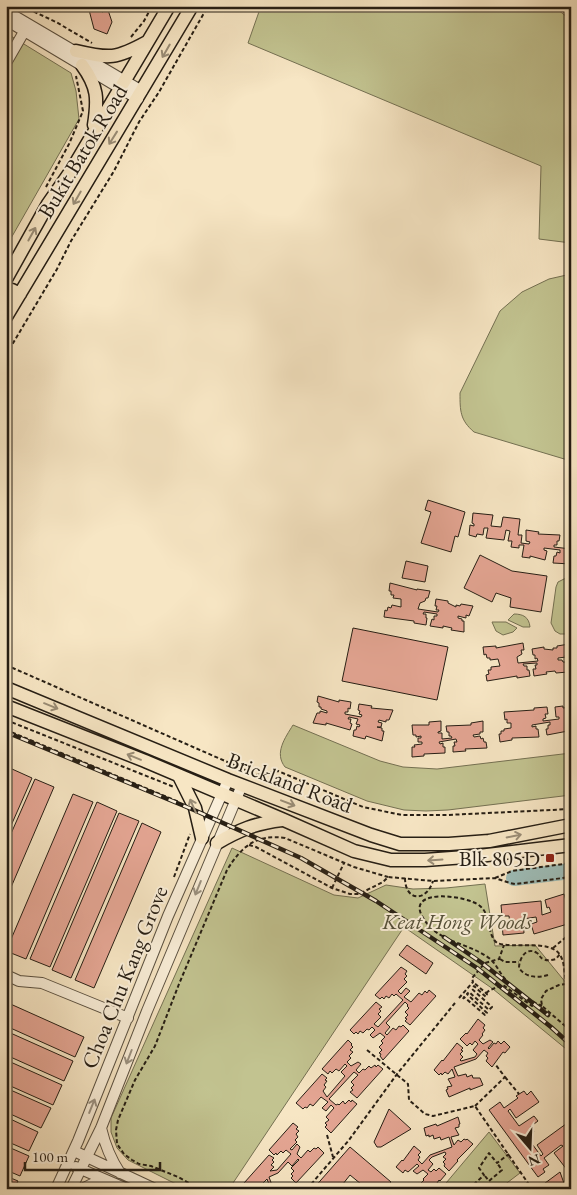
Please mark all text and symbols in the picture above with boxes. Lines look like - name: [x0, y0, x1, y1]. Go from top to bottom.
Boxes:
- one-way arrow: [160, 43, 170, 57]
- street label: Bukit Batok Road: [31, 78, 134, 224]
- one-way arrow: [108, 130, 118, 144]
- one-way arrow: [71, 190, 81, 204]
- one-way arrow: [27, 227, 37, 242]
- one-way arrow: [44, 703, 59, 712]
- street label: Brickland Road: [223, 745, 358, 820]
- one-way arrow: [127, 752, 142, 761]
- one-way arrow: [187, 799, 197, 814]
- one-way arrow: [280, 799, 295, 808]
- one-way arrow: [506, 830, 522, 840]
- place label: Blk 805D: [459, 844, 540, 873]
- marker: Blk 805D: [544, 852, 556, 864]
- one-way arrow: [428, 855, 444, 864]
- one-way arrow: [193, 880, 202, 895]
- street label: Choa Chu Kang Grove: [75, 881, 174, 1073]
- park label: Keat Hong Woods: [381, 907, 533, 936]
- one-way arrow: [124, 1049, 133, 1064]
- one-way arrow: [88, 1099, 98, 1114]
- north arrow: [504, 1122, 554, 1172]
- scale bar: [25, 1140, 160, 1172]
- text: 100 m: [32, 1147, 69, 1166]
- text: N: [525, 1150, 543, 1171]

